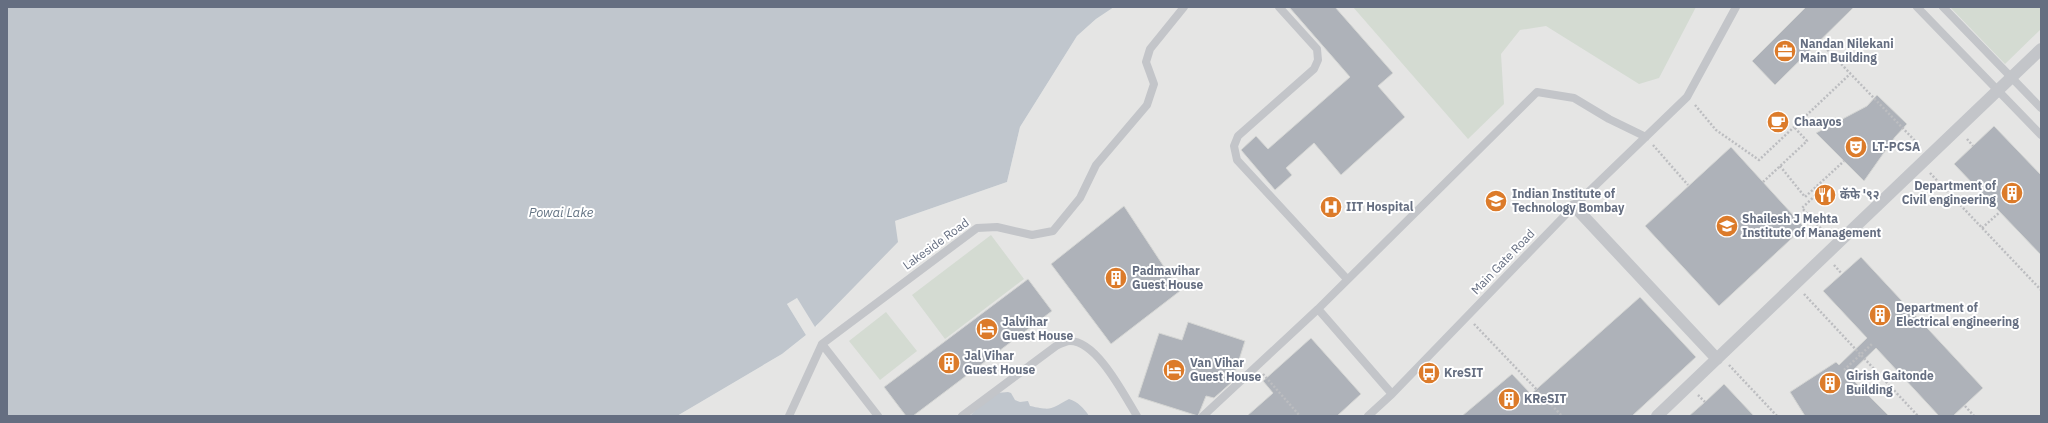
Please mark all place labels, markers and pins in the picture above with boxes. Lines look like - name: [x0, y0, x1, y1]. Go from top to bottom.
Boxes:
- place label: Nandan Nilekani Main Building: [1800, 36, 1894, 65]
- office icon: Nandan Nilekani Main Building: [1772, 38, 1798, 64]
- cafe icon: Chaayos: [1765, 109, 1791, 135]
- place label: Chaayos: [1794, 114, 1842, 129]
- theatre icon: LT-PCSA: [1843, 134, 1869, 160]
- place label: LT-PCSA: [1872, 139, 1920, 154]
- place label: Department of Civil engineering: [1902, 178, 1997, 207]
- building icon: Department of Civil engineering: [1999, 180, 2025, 206]
- restaurant icon: कॅफे '९२: [1812, 182, 1838, 208]
- place label: Indian Institute of Technology Bombay: [1512, 186, 1625, 215]
- place label: कॅफे '९२: [1840, 187, 1879, 202]
- school or university icon: Indian Institute of Technology Bombay: [1483, 188, 1509, 214]
- hospital icon: IIT Hospital: [1318, 194, 1344, 220]
- place label: IIT Hospital: [1346, 199, 1414, 214]
- place label: Shailesh J Mehta Institute of Management: [1742, 211, 1882, 240]
- school or university icon: Shailesh J Mehta Institute of Management: [1714, 213, 1740, 239]
- place label: Padmavihar Guest House: [1132, 263, 1204, 292]
- building icon: Padmavihar Guest House: [1103, 265, 1129, 291]
- place label: Department of Electrical engineering: [1896, 300, 2019, 329]
- building icon: Department of Electrical engineering: [1867, 302, 1893, 328]
- place label: Jalvihar Guest House: [1002, 314, 1074, 343]
- hotel icon: Jalvihar Guest House: [974, 316, 1000, 342]
- place label: Jal Vihar Guest House: [964, 348, 1036, 377]
- building icon: Jal Vihar Guest House: [936, 350, 962, 376]
- place label: Van Vihar Guest House: [1190, 355, 1262, 384]
- hotel icon: Van Vihar Guest House: [1161, 357, 1187, 383]
- bus stop icon: KreSIT: [1416, 360, 1442, 386]
- place label: KreSIT: [1444, 365, 1483, 380]
- place label: Girish Gaitonde Building: [1846, 368, 1934, 397]
- building icon: Girish Gaitonde Building: [1817, 370, 1843, 396]
- building icon: KReSIT: [1496, 386, 1522, 412]
- place label: KReSIT: [1524, 391, 1567, 406]

